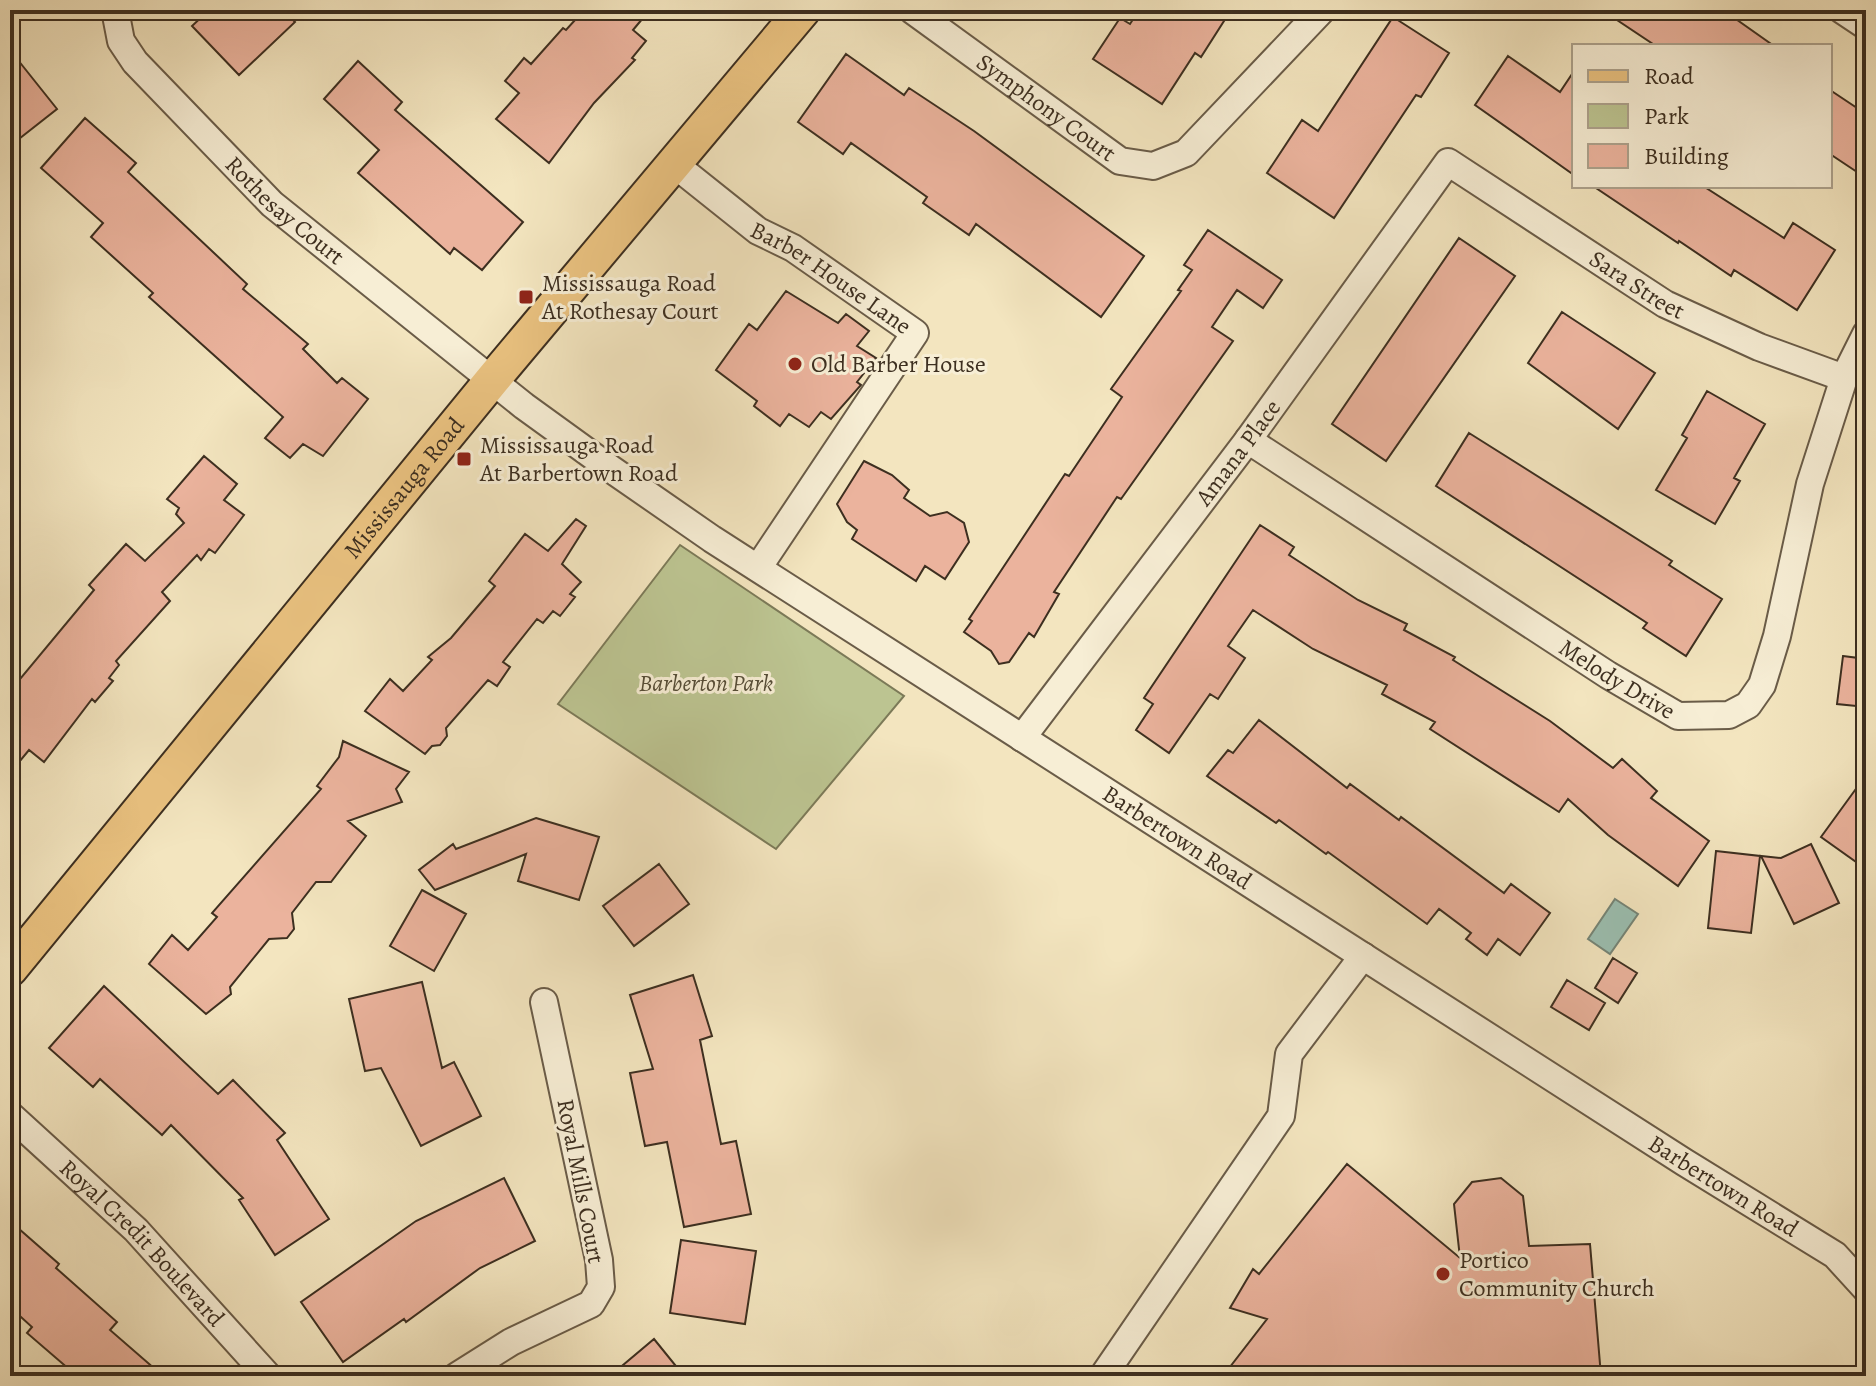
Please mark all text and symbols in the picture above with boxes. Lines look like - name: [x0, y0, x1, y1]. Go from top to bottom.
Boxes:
- legend: [1572, 44, 1832, 188]
- street label: Symphony Court: [970, 46, 1123, 169]
- text: Road: [1644, 60, 1694, 92]
- text: Park: [1644, 100, 1689, 132]
- text: Building: [1644, 140, 1729, 172]
- street label: Rothesay Court: [218, 149, 351, 272]
- street label: Barber House Lane: [745, 214, 918, 342]
- street label: Sara Street: [1583, 243, 1690, 327]
- place label: Mississauga Road At Rothesay Court: [541, 267, 719, 327]
- marker: Mississauga Road At Rothesay Court: [517, 288, 535, 306]
- place label: Old Barber House: [811, 348, 986, 380]
- marker: Old Barber House: [786, 355, 804, 373]
- street label: Amana Place: [1187, 393, 1288, 513]
- street label: Mississauga Road: [336, 410, 472, 565]
- place label: Mississauga Road At Barbertown Road: [479, 429, 678, 489]
- marker: Mississauga Road At Barbertown Road: [455, 450, 473, 468]
- street label: Melody Drive: [1553, 631, 1681, 727]
- park label: Barberton Park: [639, 667, 774, 699]
- street label: Barbertown Road: [1097, 778, 1258, 897]
- street label: Royal Mills Court: [549, 1096, 613, 1266]
- street label: Barbertown Road: [1642, 1127, 1805, 1245]
- street label: Royal Credit Boulevard: [53, 1152, 232, 1334]
- place label: Portico Community Church: [1459, 1244, 1655, 1304]
- marker: Portico Community Church: [1434, 1265, 1452, 1283]

